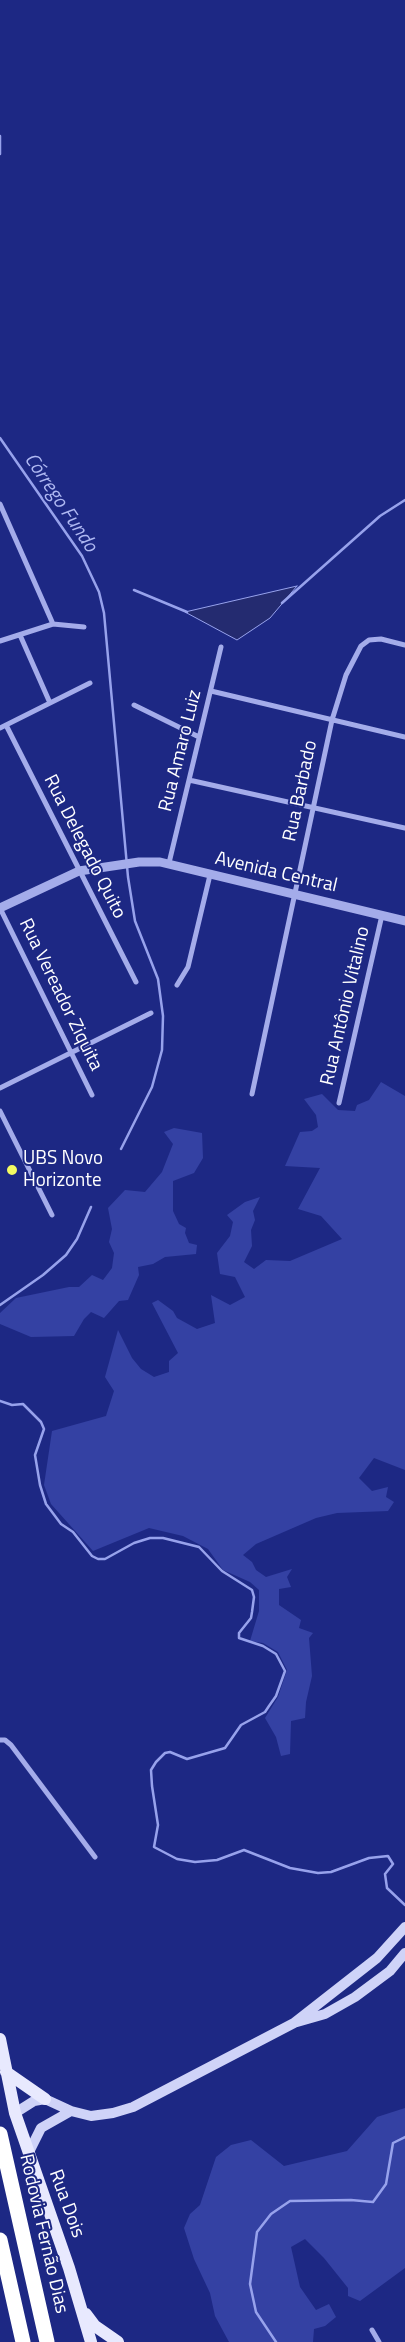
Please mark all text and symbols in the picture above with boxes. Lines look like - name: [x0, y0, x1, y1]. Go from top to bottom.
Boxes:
- water label: Córrego Fundo: [18, 449, 102, 557]
- street label: Rua Amaro Luiz: [155, 688, 207, 814]
- street label: Rua Barbado: [279, 738, 323, 844]
- street label: Rua Delegado Quito: [38, 771, 130, 923]
- street label: Avenida Central: [213, 848, 339, 898]
- street label: Rua Vereador Ziquita: [13, 915, 107, 1075]
- street label: Rua Antônio Vitalino: [317, 924, 375, 1088]
- place label: UBS Novo Horizonte: [23, 1148, 103, 1192]
- marker: UBS Novo Horizonte: [5, 1163, 19, 1177]
- street label: Rodovia Fernão Dias: [14, 2152, 72, 2316]
- street label: Rua Dois: [43, 2167, 89, 2241]

